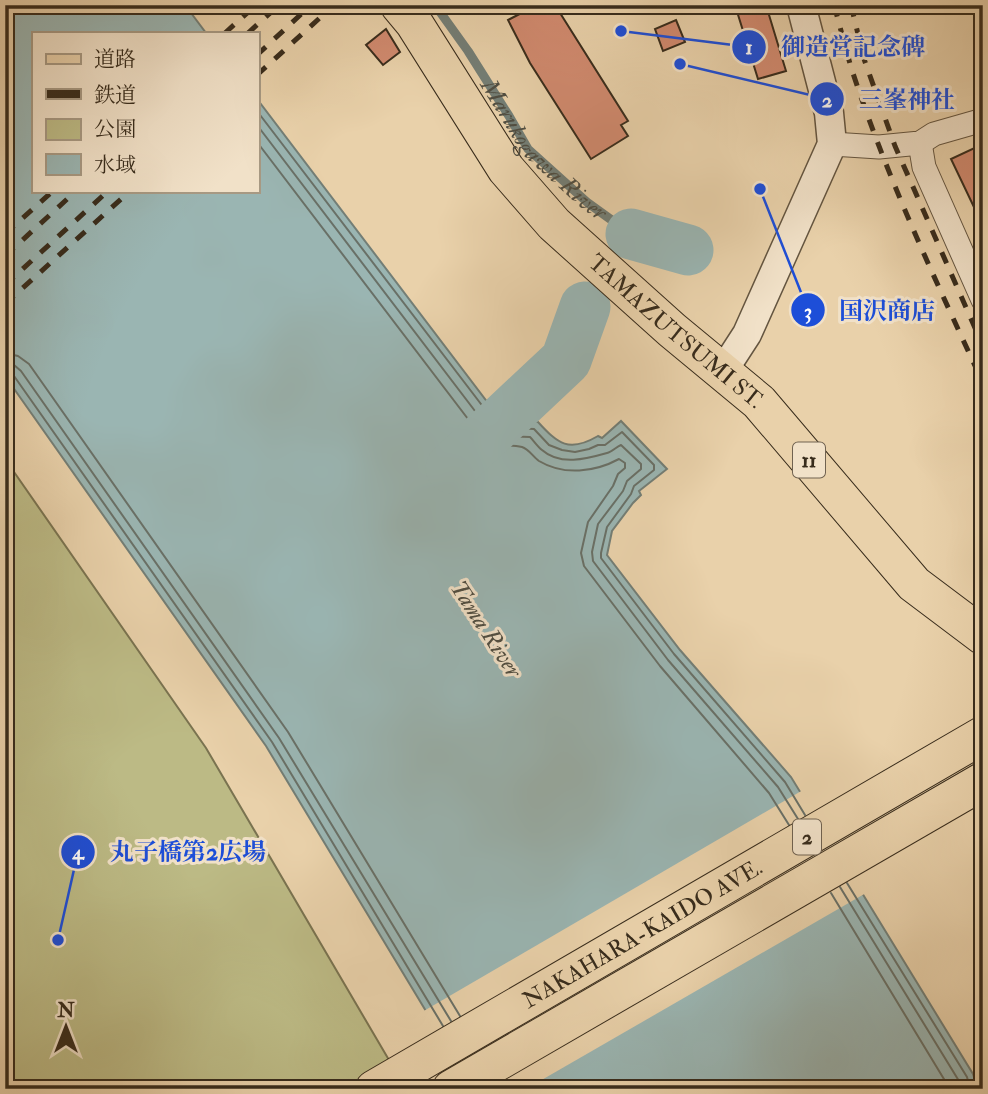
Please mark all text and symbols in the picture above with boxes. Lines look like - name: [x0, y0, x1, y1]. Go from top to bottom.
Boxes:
- callout: 御造営記念碑: [732, 24, 939, 69]
- legend: [32, 32, 259, 192]
- text: 御造営記念碑: [781, 32, 925, 63]
- text: 1: [745, 34, 753, 61]
- text: 道路: [94, 46, 136, 73]
- water label: Marukogawa River: [473, 71, 614, 228]
- callout: 三峯神社: [810, 77, 969, 122]
- text: 鉄道: [94, 82, 136, 109]
- text: 三峯神社: [859, 85, 955, 116]
- text: 2: [822, 87, 833, 114]
- text: 公園: [94, 116, 136, 143]
- text: 水域: [94, 152, 136, 179]
- street label: TAMAZUTSUMI ST.: [583, 248, 772, 414]
- callout: 国沢商店: [790, 288, 949, 333]
- text: 国沢商店: [839, 296, 935, 327]
- text: 3: [804, 298, 812, 325]
- road number: 11: [793, 442, 825, 477]
- water label: Tama River: [443, 574, 529, 684]
- road number: 2: [793, 820, 821, 854]
- callout: 丸子橋第2広場: [60, 829, 280, 874]
- text: 丸子橋第2広場: [110, 837, 266, 868]
- text: 4: [71, 839, 85, 866]
- street label: NAKAHARA-KAIDO AVE.: [517, 852, 767, 1014]
- north arrow: [32, 992, 102, 1062]
- text: N: [56, 999, 75, 1023]

